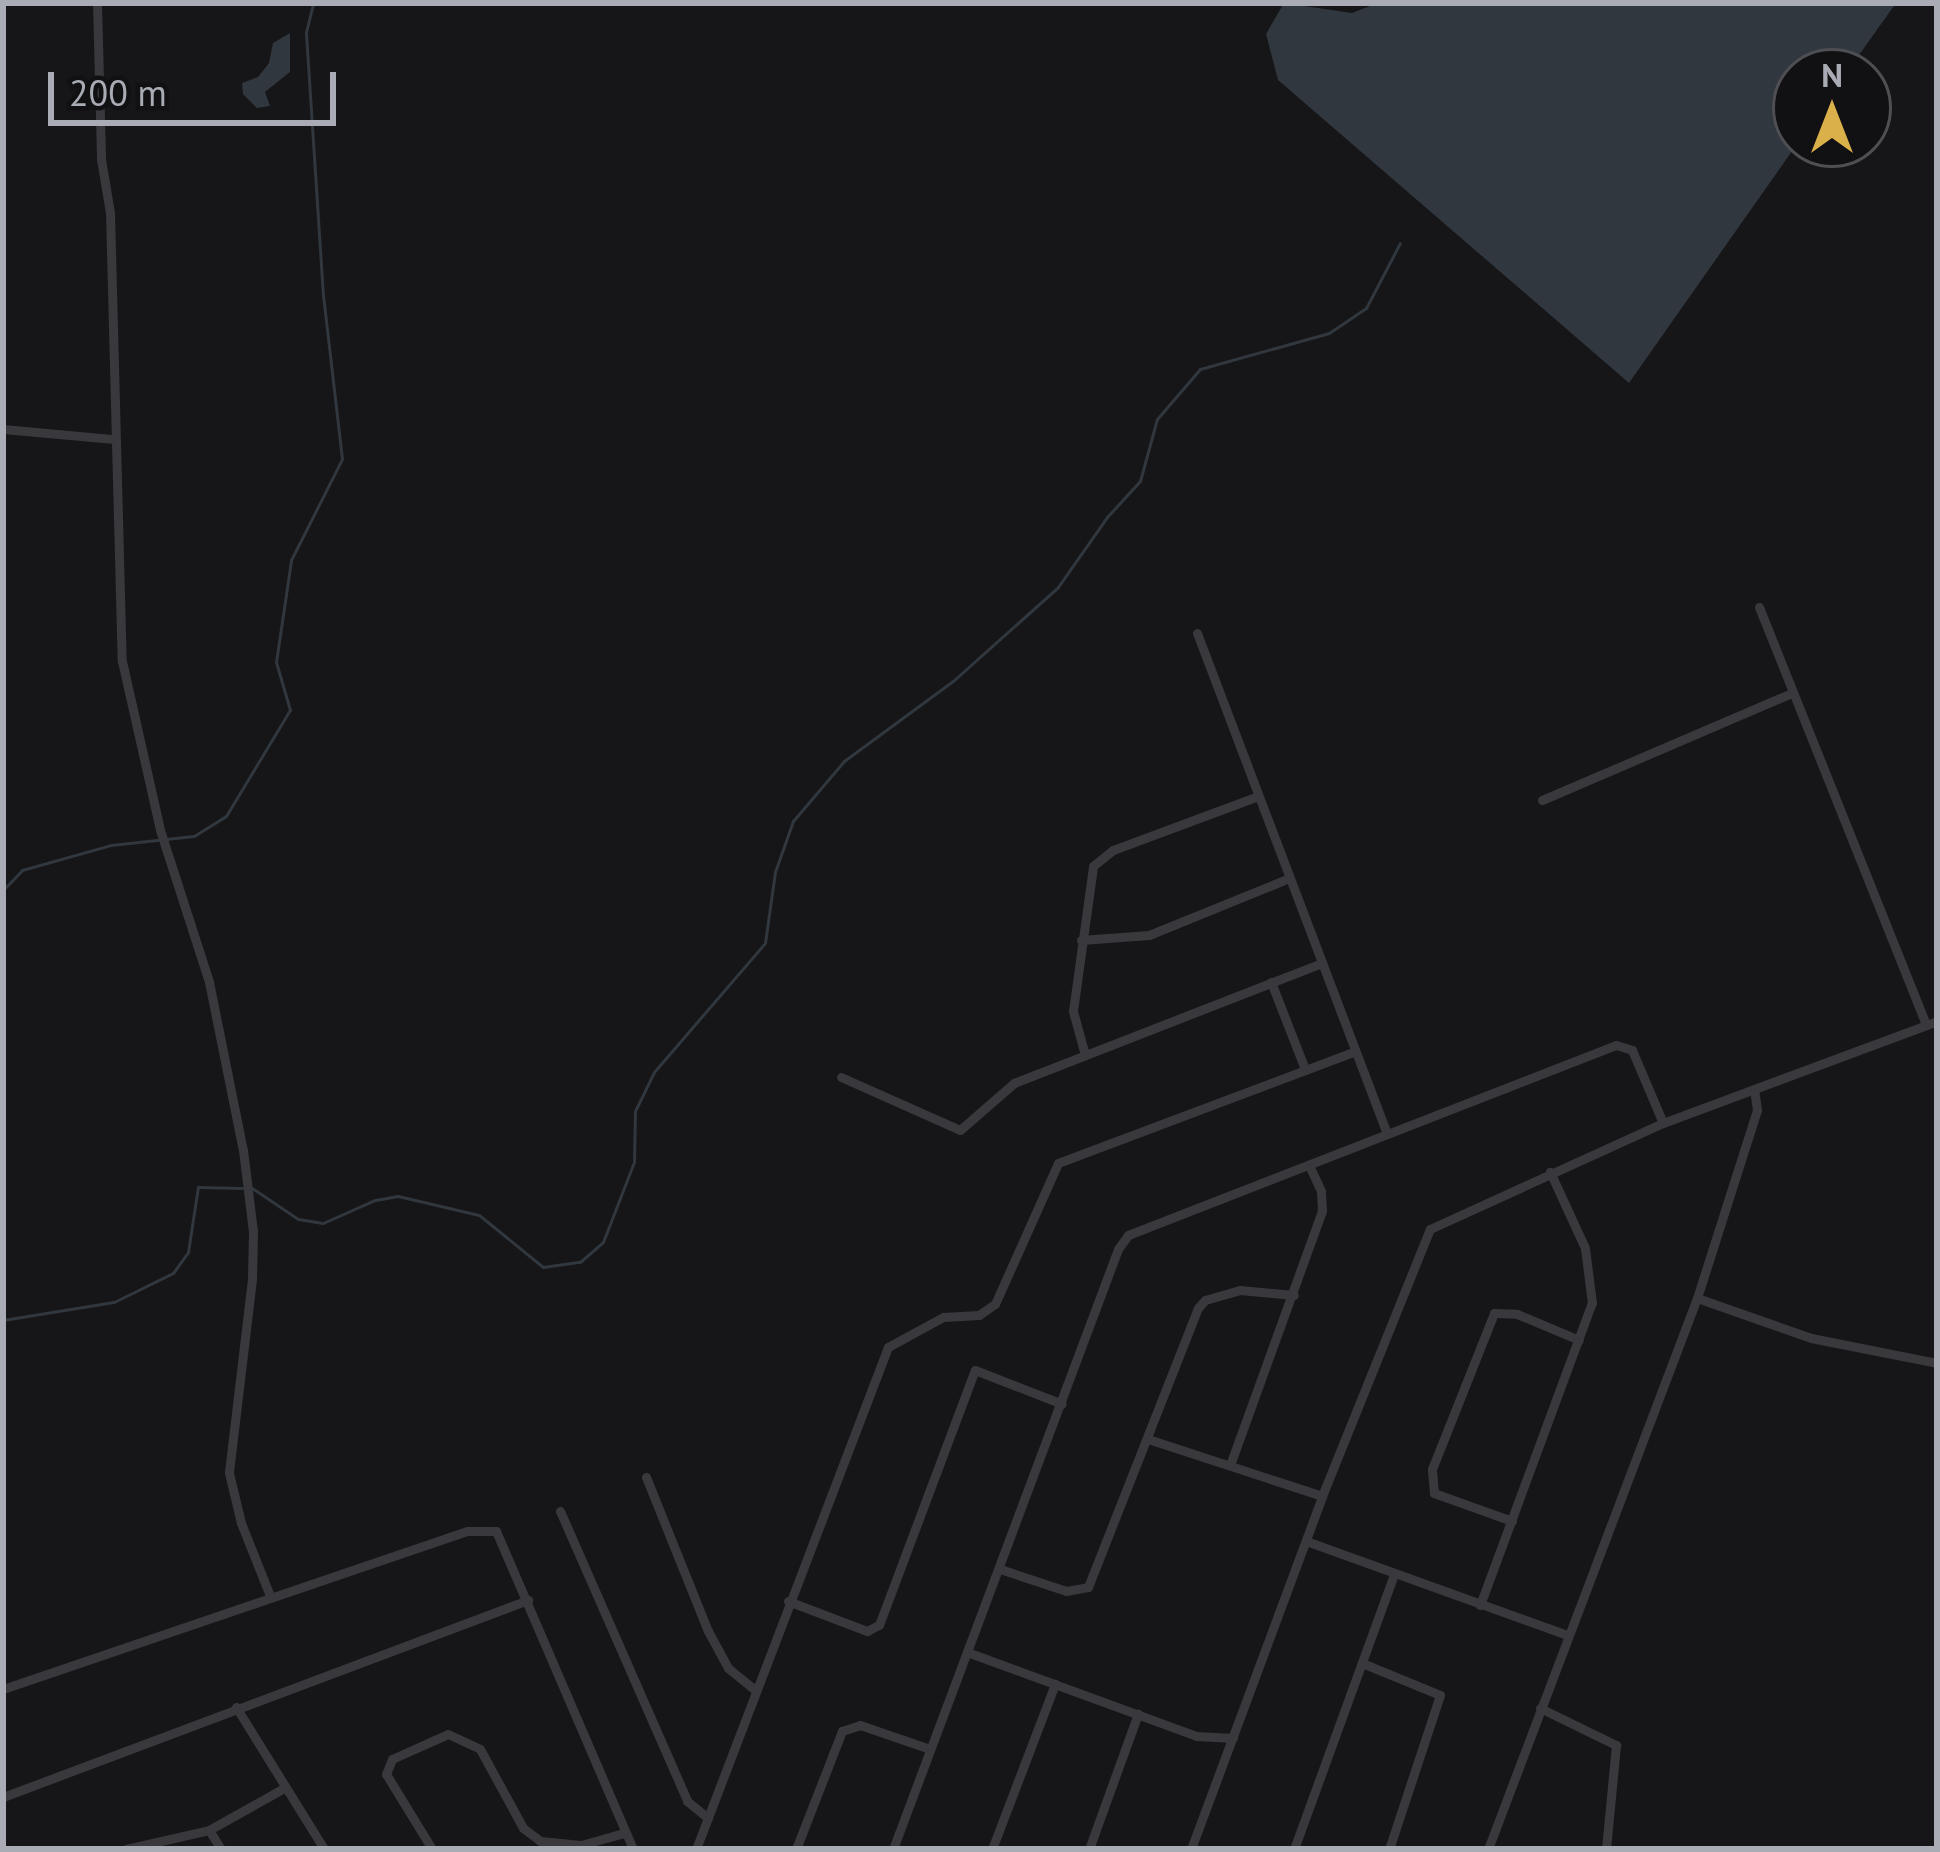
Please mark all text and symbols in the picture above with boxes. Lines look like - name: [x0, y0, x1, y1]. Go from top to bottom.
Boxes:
- scale bar: [54, 48, 342, 122]
- north arrow: [1772, 48, 1892, 168]
- text: N: [1821, 53, 1843, 96]
- text: 200 m: [69, 69, 167, 116]

